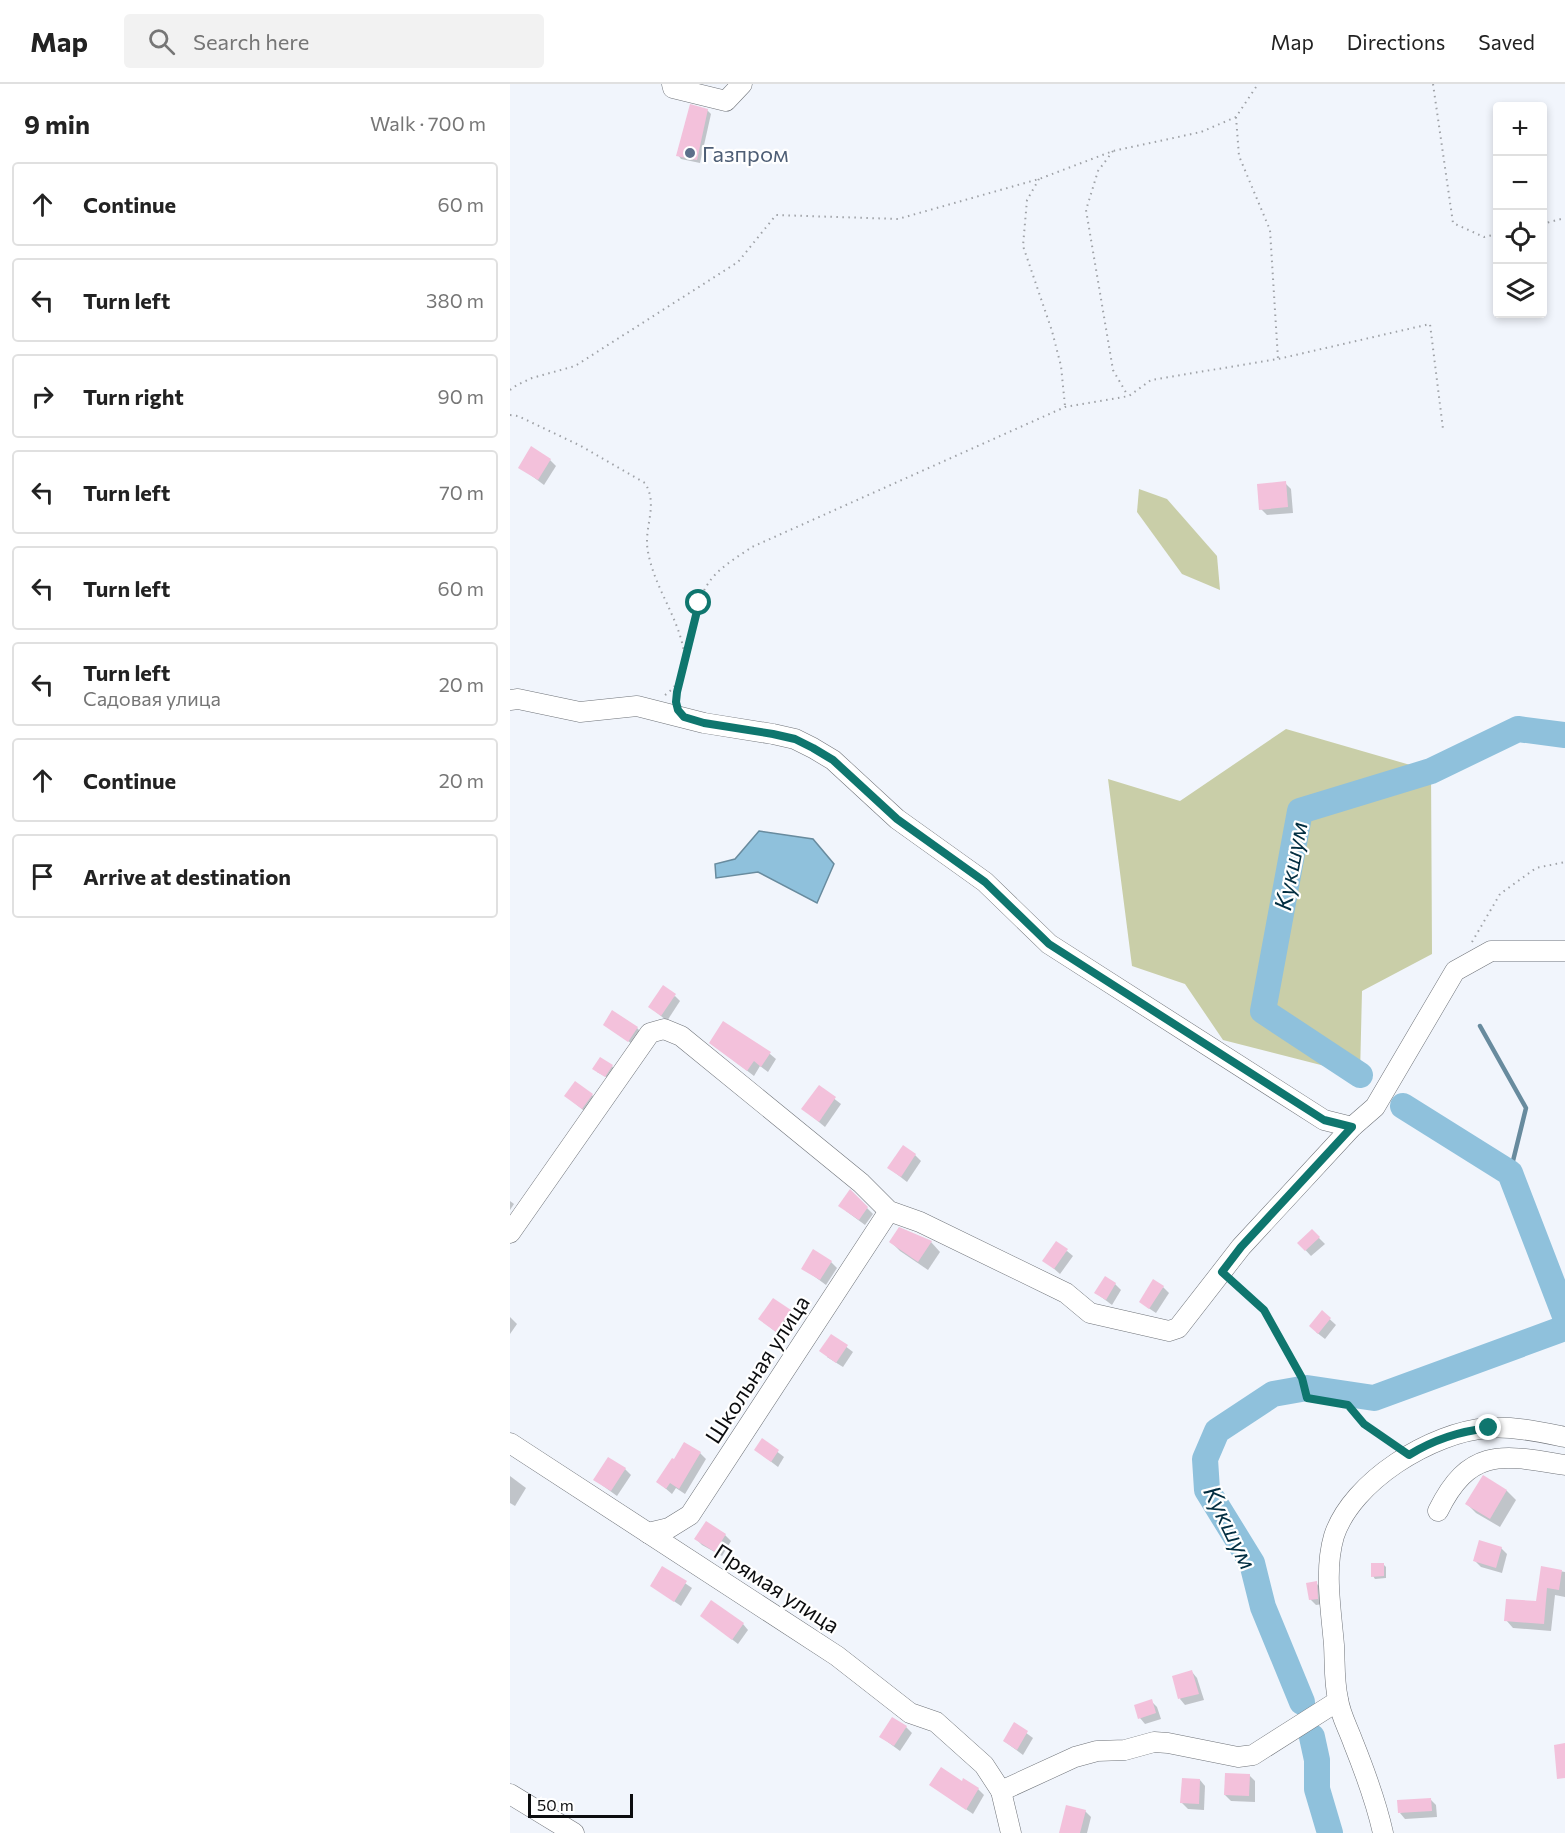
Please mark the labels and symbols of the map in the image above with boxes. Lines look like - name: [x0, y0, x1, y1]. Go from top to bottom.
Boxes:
- place label: Газпром: [702, 140, 789, 167]
- marker: Газпром: [683, 146, 697, 160]
- route start: [685, 589, 711, 615]
- water label: Кукшум: [1267, 819, 1313, 913]
- street label: Школьная улица: [699, 1290, 815, 1448]
- route end: [1475, 1414, 1501, 1440]
- water label: Кукшум: [1198, 1480, 1264, 1574]
- street label: Прямая улица: [709, 1537, 845, 1639]
- scale bar: [528, 1791, 633, 1818]

